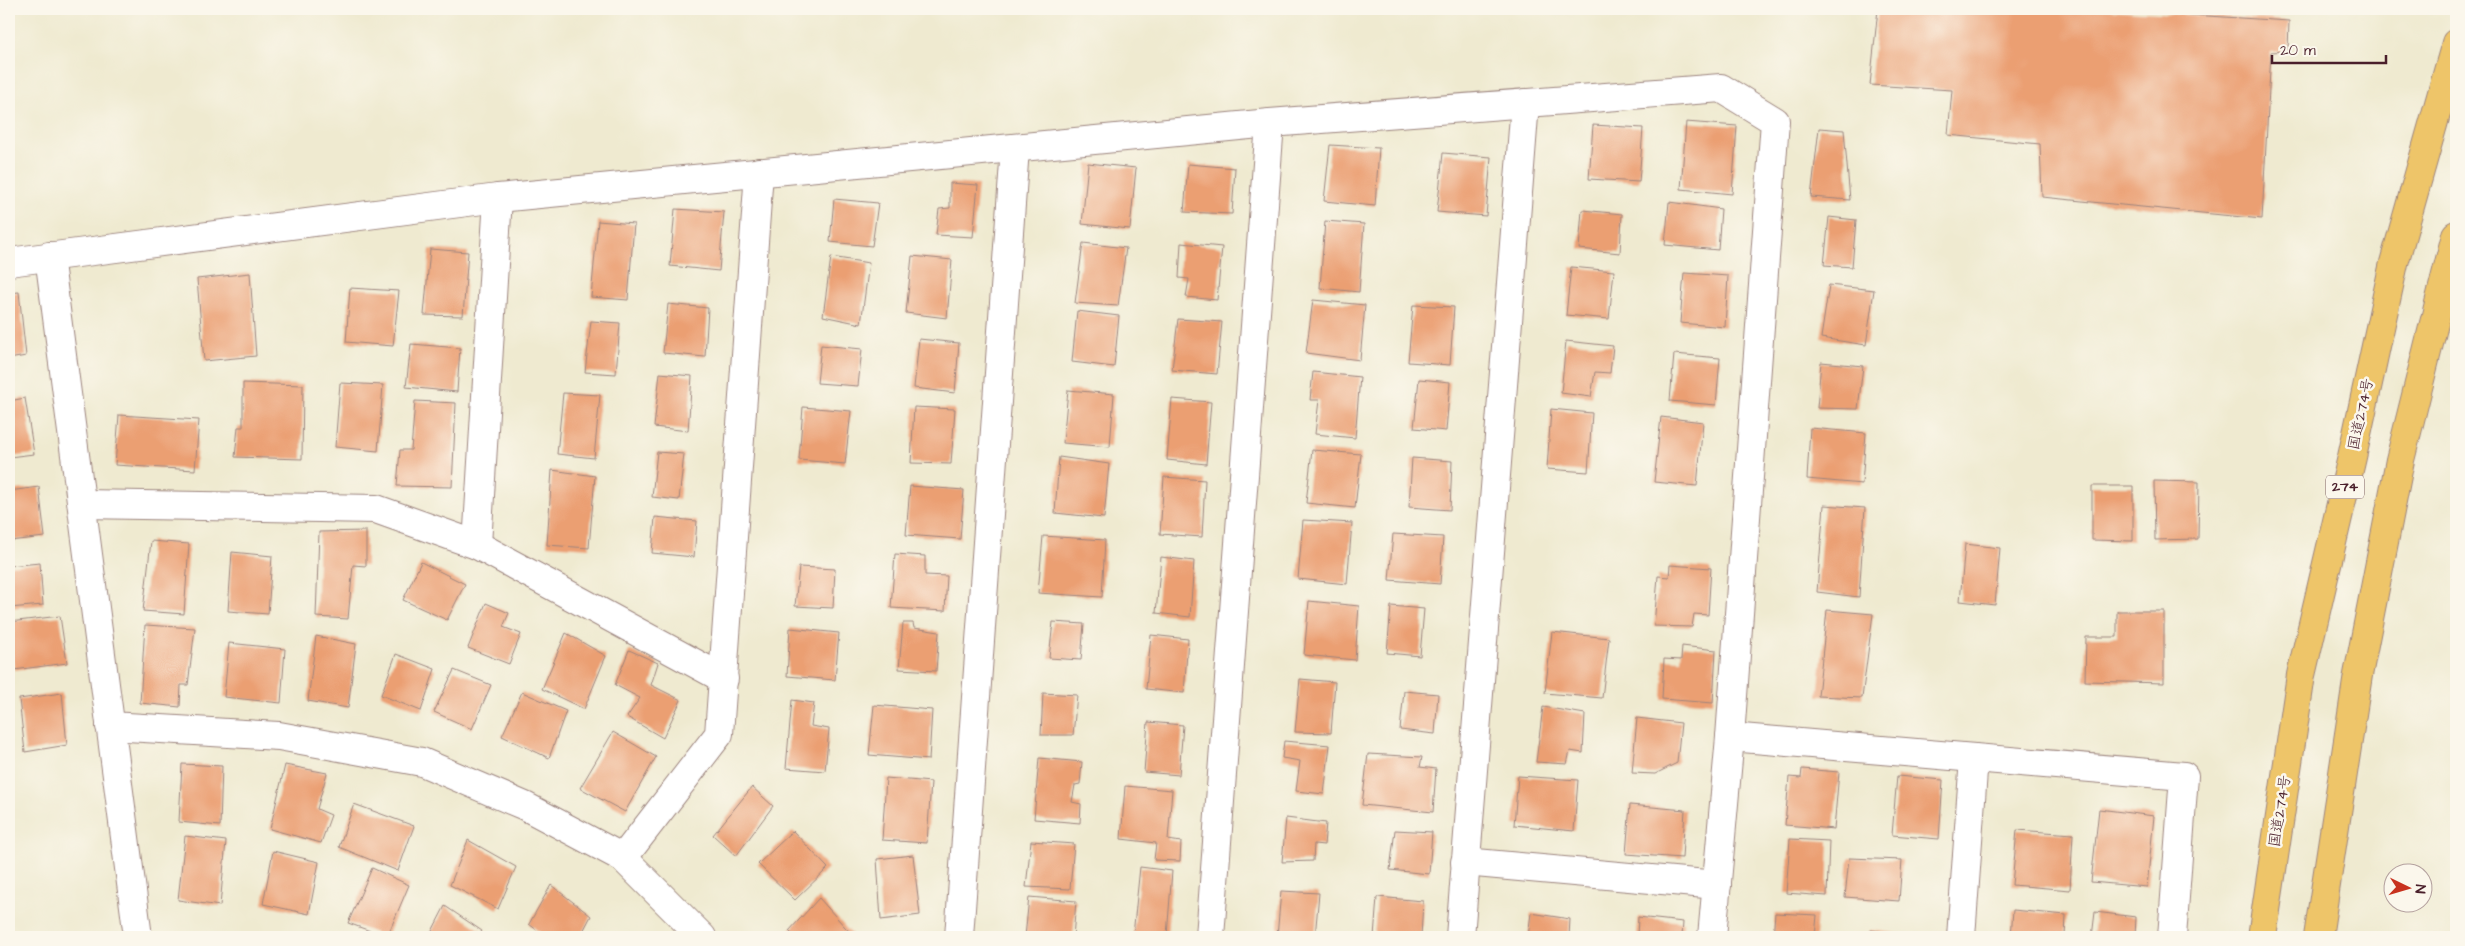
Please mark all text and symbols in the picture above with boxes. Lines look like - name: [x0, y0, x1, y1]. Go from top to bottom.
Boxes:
- scale bar: [2272, 32, 2386, 64]
- text: 20 m: [2280, 40, 2316, 61]
- street label: 国道274号: [2343, 376, 2379, 452]
- road number: 274: [2326, 476, 2364, 498]
- street label: 国道274号: [2264, 773, 2296, 849]
- north arrow: [2382, 864, 2432, 914]
- text: N: [2410, 884, 2430, 895]

